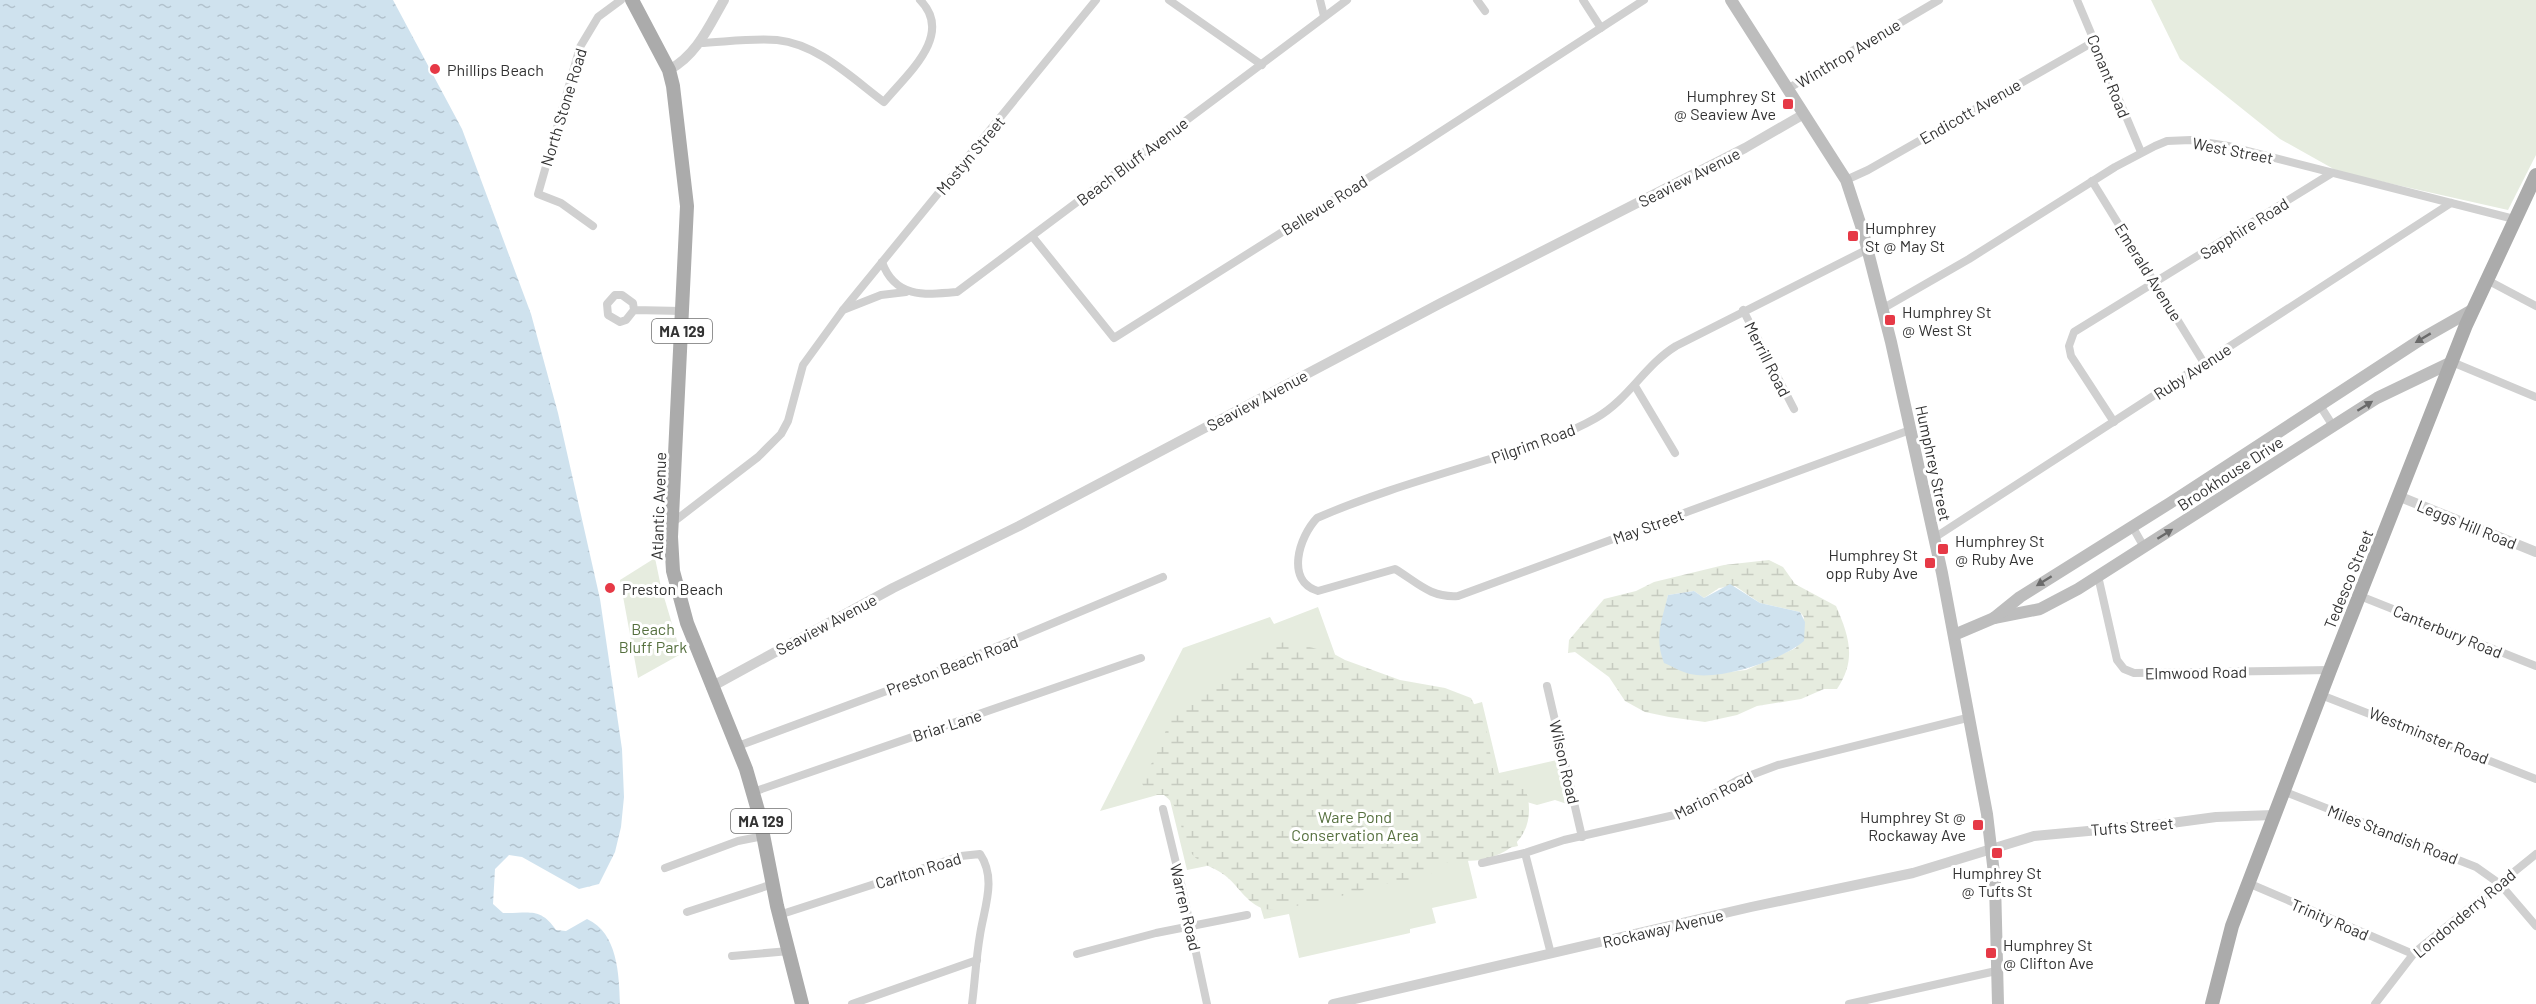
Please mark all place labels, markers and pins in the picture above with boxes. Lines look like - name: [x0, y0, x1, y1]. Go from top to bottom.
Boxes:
- place label: Phillips Beach: [447, 60, 544, 79]
- marker: Phillips Beach: [428, 62, 442, 76]
- place label: Humphrey St @ Seaview Ave: [1674, 86, 1776, 123]
- marker: Humphrey St @ Seaview Ave: [1781, 97, 1795, 111]
- place label: Humphrey St @ May St: [1865, 218, 1945, 255]
- marker: Humphrey St @ May St: [1846, 229, 1860, 243]
- place label: Humphrey St @ West St: [1902, 302, 1992, 339]
- marker: Humphrey St @ West St: [1883, 313, 1897, 327]
- place label: Humphrey St @ Ruby Ave: [1955, 531, 2045, 568]
- marker: Humphrey St @ Ruby Ave: [1936, 542, 1950, 556]
- place label: Humphrey St opp Ruby Ave: [1826, 545, 1918, 582]
- marker: Humphrey St opp Ruby Ave: [1923, 556, 1937, 570]
- place label: Preston Beach: [622, 579, 723, 598]
- marker: Preston Beach: [603, 581, 617, 595]
- place label: Humphrey St @ Rockaway Ave: [1860, 807, 1966, 844]
- marker: Humphrey St @ Rockaway Ave: [1971, 818, 1985, 832]
- marker: Humphrey St @ Tufts St: [1990, 846, 2004, 860]
- place label: Humphrey St @ Tufts St: [1952, 863, 2042, 900]
- place label: Humphrey St @ Clifton Ave: [2003, 935, 2094, 972]
- marker: Humphrey St @ Clifton Ave: [1984, 946, 1998, 960]

